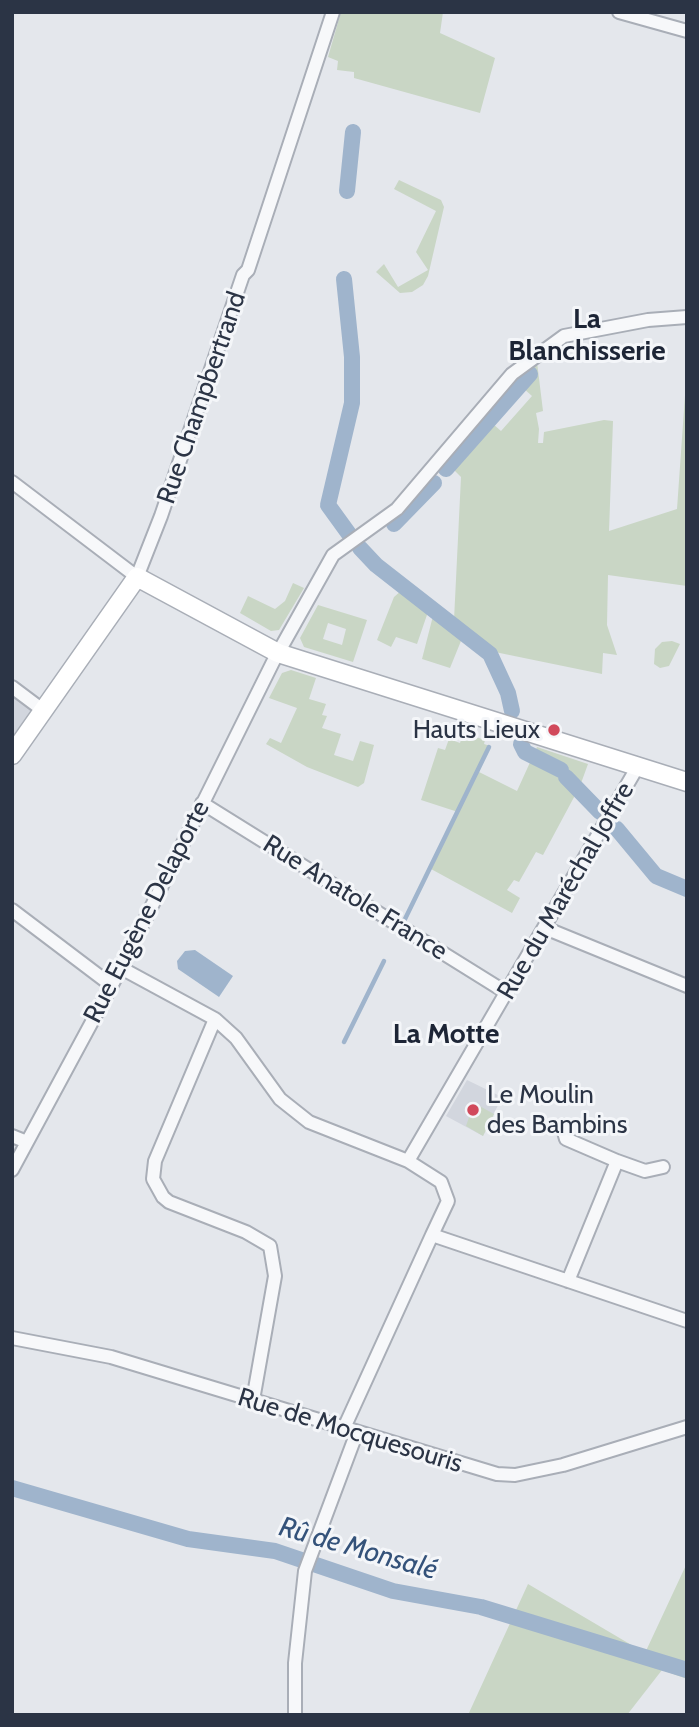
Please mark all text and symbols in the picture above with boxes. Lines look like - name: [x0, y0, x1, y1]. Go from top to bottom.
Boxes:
- street label: Rue Champbertrand: [151, 288, 253, 508]
- district label: La Blanchisserie: [508, 303, 666, 369]
- place label: Hauts Lieux: [413, 714, 540, 746]
- marker: Hauts Lieux: [546, 722, 562, 738]
- street label: Rue du Maréchal Joffre: [491, 777, 641, 1005]
- street label: Rue Eugène Delaporte: [77, 796, 217, 1028]
- street label: Rue Anatole France: [257, 829, 453, 967]
- district label: La Motte: [393, 1018, 499, 1052]
- place label: Le Moulin des Bambins: [487, 1079, 627, 1140]
- marker: Le Moulin des Bambins: [465, 1102, 481, 1118]
- street label: Rue de Mocquesouris: [234, 1382, 466, 1480]
- water label: Rû de Monsalé: [275, 1510, 441, 1588]

